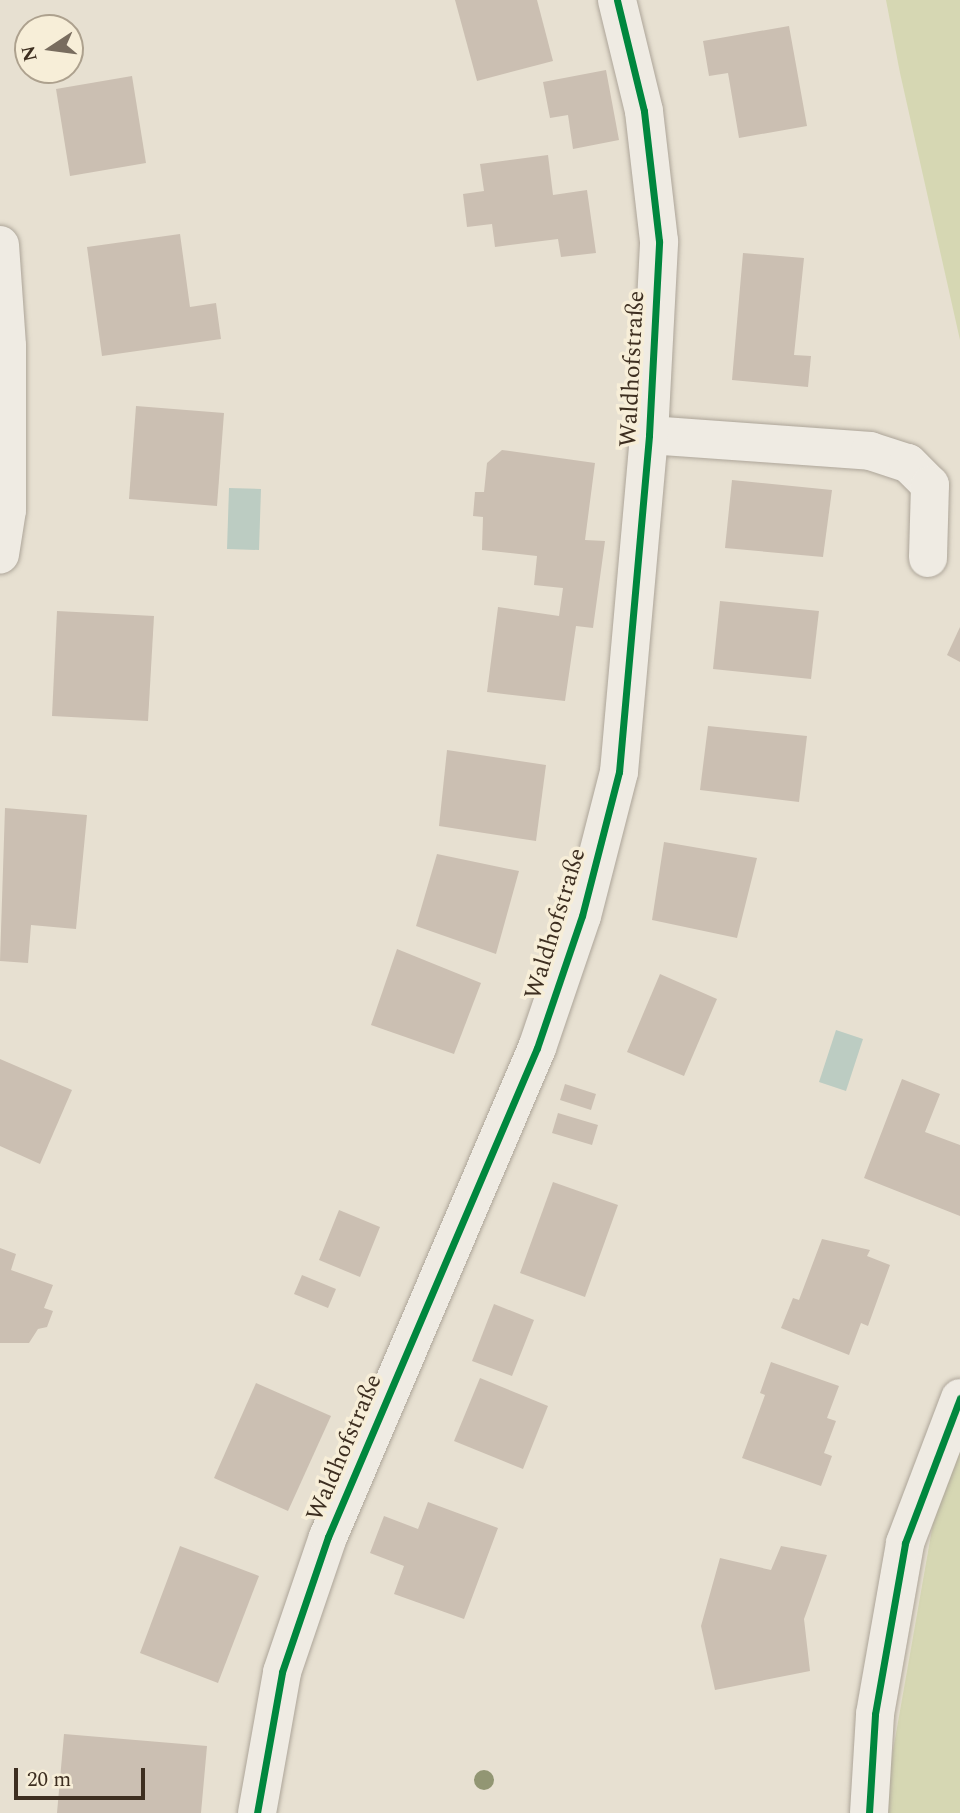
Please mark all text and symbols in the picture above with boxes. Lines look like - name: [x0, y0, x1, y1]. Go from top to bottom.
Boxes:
- north arrow: [14, 14, 84, 84]
- text: N: [14, 43, 46, 64]
- street label: Waldhofstraße: [615, 290, 651, 448]
- street label: Waldhofstraße: [519, 845, 593, 1003]
- street label: Waldhofstraße: [301, 1370, 389, 1526]
- scale bar: [18, 1754, 149, 1798]
- text: 20 m: [27, 1764, 71, 1796]

